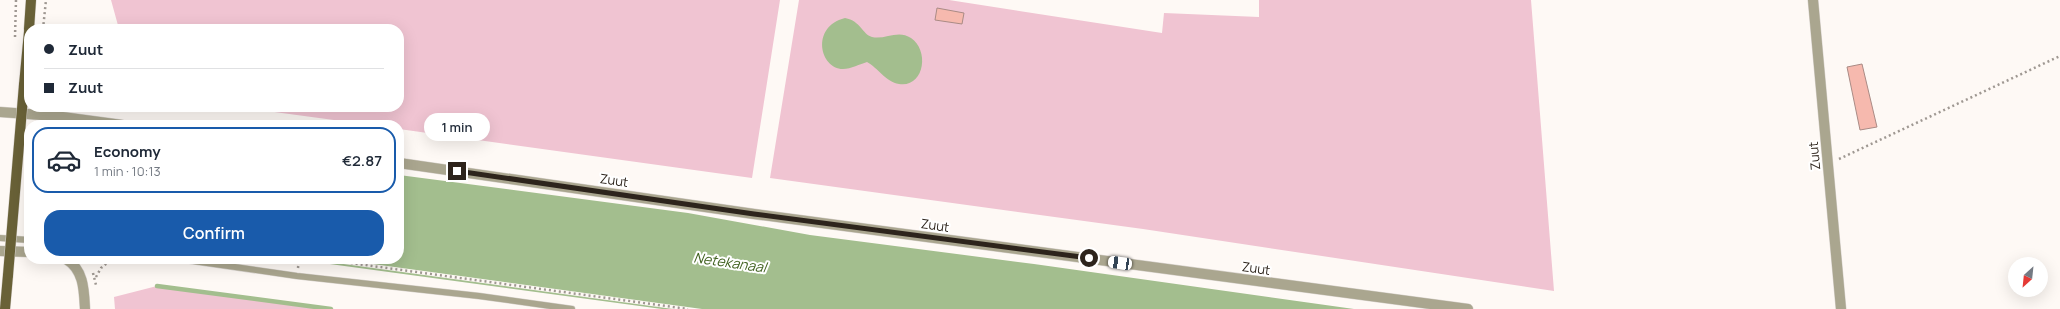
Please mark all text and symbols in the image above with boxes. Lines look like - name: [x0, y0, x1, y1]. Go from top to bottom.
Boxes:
- text: Zuut: [68, 39, 103, 60]
- text: Zuut: [68, 77, 103, 98]
- callout: 1 min: [424, 113, 490, 141]
- text: 1 min: [442, 118, 473, 136]
- text: Economy: [94, 141, 161, 162]
- street label: Zuut: [1804, 141, 1824, 171]
- icon: car: [46, 142, 82, 178]
- text: €2.87: [342, 150, 382, 171]
- text: 1 min · 10:13: [94, 162, 161, 180]
- route end: [448, 162, 466, 180]
- street label: Zuut: [599, 169, 629, 191]
- button: Confirm: [44, 210, 384, 256]
- street label: Zuut: [920, 214, 950, 236]
- water label: Netekanaal: [692, 248, 769, 277]
- route start: [1080, 249, 1098, 267]
- car: [1107, 255, 1133, 271]
- street label: Zuut: [1241, 257, 1271, 279]
- north arrow: [2008, 257, 2048, 297]
- map controls: [2008, 257, 2048, 297]

